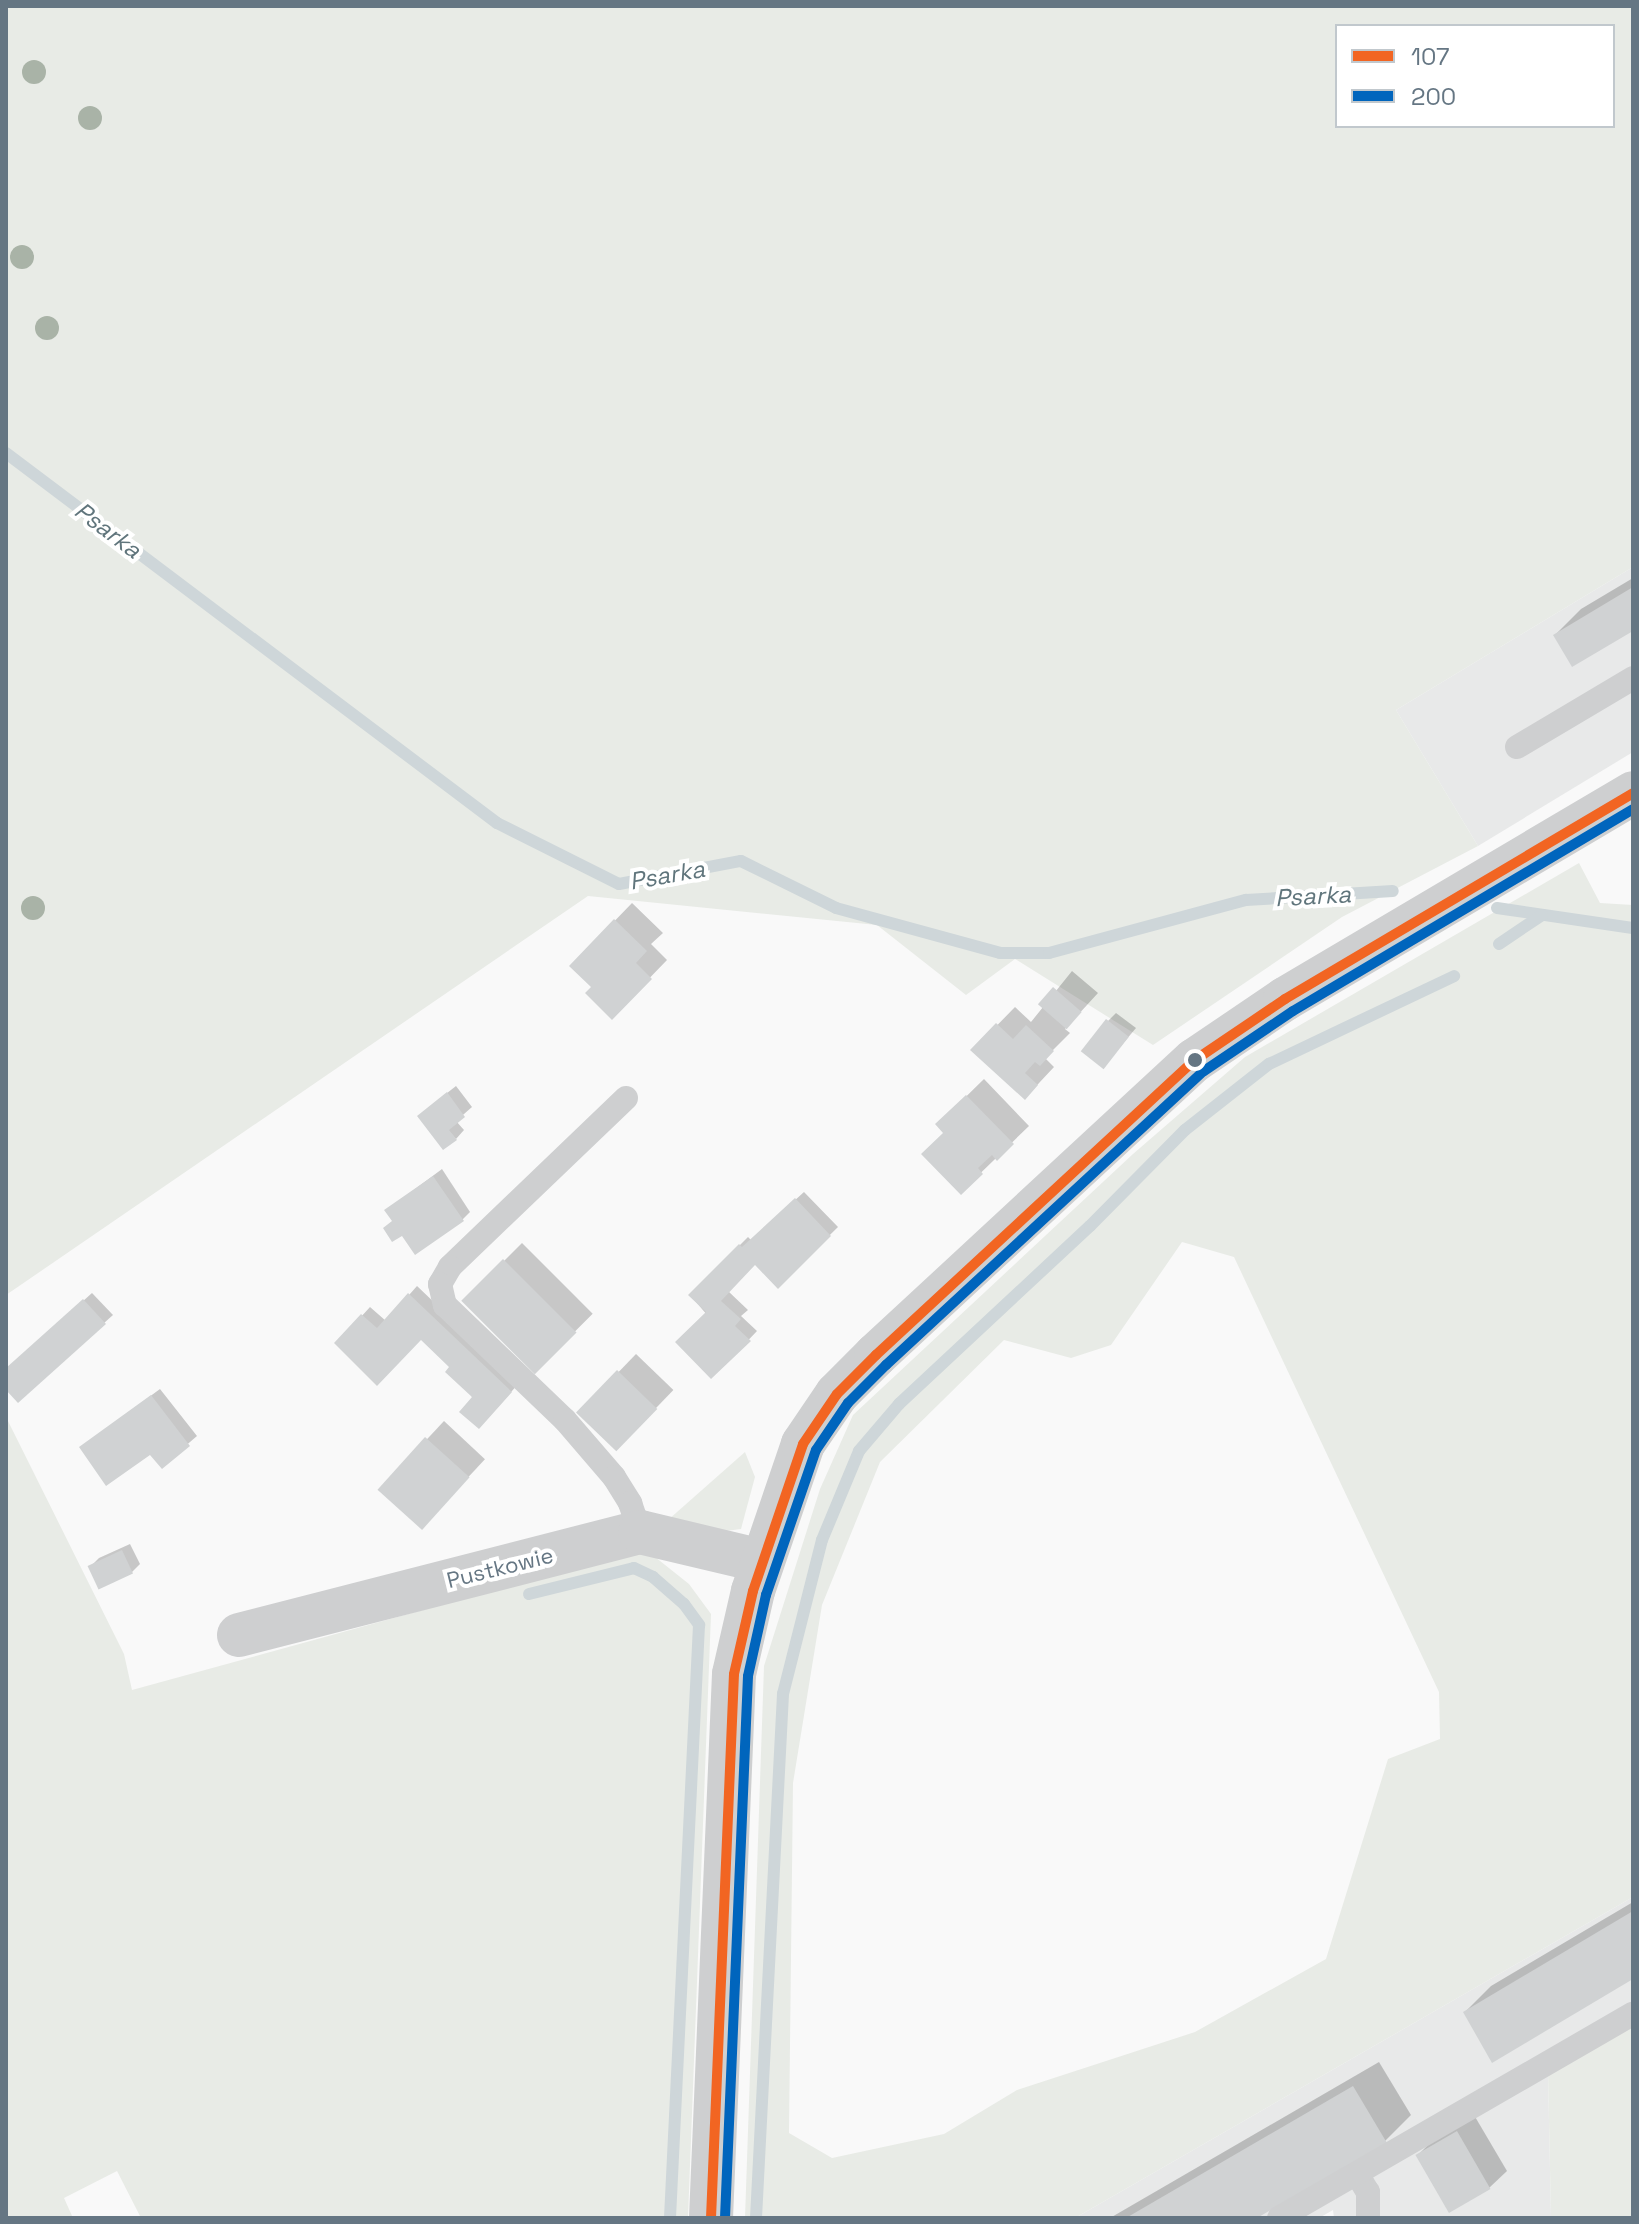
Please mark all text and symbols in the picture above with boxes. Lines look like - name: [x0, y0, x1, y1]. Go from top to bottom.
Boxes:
- legend: [1335, 24, 1615, 128]
- text: 107: [1411, 41, 1450, 72]
- text: 200: [1411, 81, 1456, 112]
- water label: Psarka: [69, 496, 147, 564]
- water label: Psarka: [627, 854, 707, 896]
- water label: Psarka: [1274, 880, 1352, 912]
- unlabelled marker: [1187, 1052, 1203, 1068]
- street label: Pustkowie: [444, 1542, 556, 1594]

